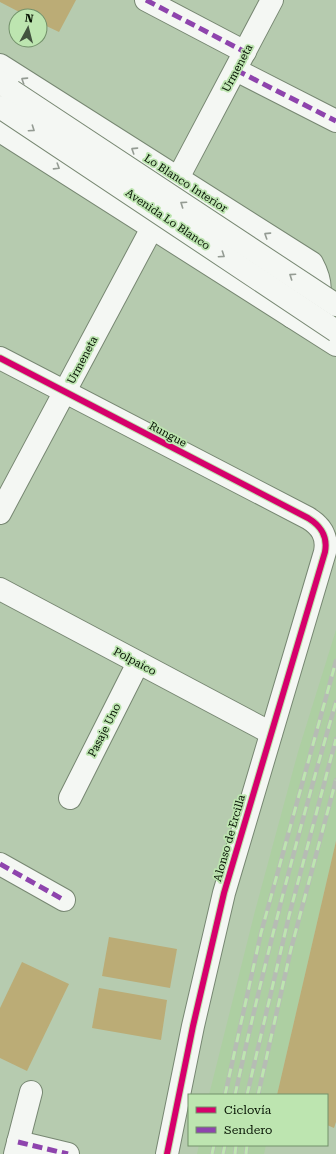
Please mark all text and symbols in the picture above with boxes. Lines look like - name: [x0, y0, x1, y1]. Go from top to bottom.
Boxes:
- north arrow: [8, 8, 48, 48]
- text: N: [24, 12, 35, 26]
- street label: Urmeneta: [219, 42, 255, 94]
- one-way arrow: [22, 78, 29, 85]
- one-way arrow: [28, 124, 35, 131]
- one-way arrow: [131, 147, 138, 155]
- street label: Lo Blanco Interior: [142, 152, 230, 215]
- one-way arrow: [52, 162, 59, 169]
- street label: Avenida Lo Blanco: [123, 186, 213, 253]
- one-way arrow: [181, 202, 188, 209]
- one-way arrow: [264, 232, 271, 240]
- one-way arrow: [218, 250, 225, 258]
- one-way arrow: [289, 273, 296, 280]
- street label: Urmeneta: [64, 334, 100, 386]
- street label: Rungue: [147, 419, 189, 450]
- street label: Polpaico: [111, 645, 159, 678]
- street label: Pasaje Uno: [85, 701, 124, 759]
- street label: Alonso de Ercilla: [211, 793, 248, 883]
- legend: [188, 1094, 328, 1146]
- text: Ciclovía: [224, 1103, 272, 1117]
- text: Sendero: [224, 1123, 272, 1137]

